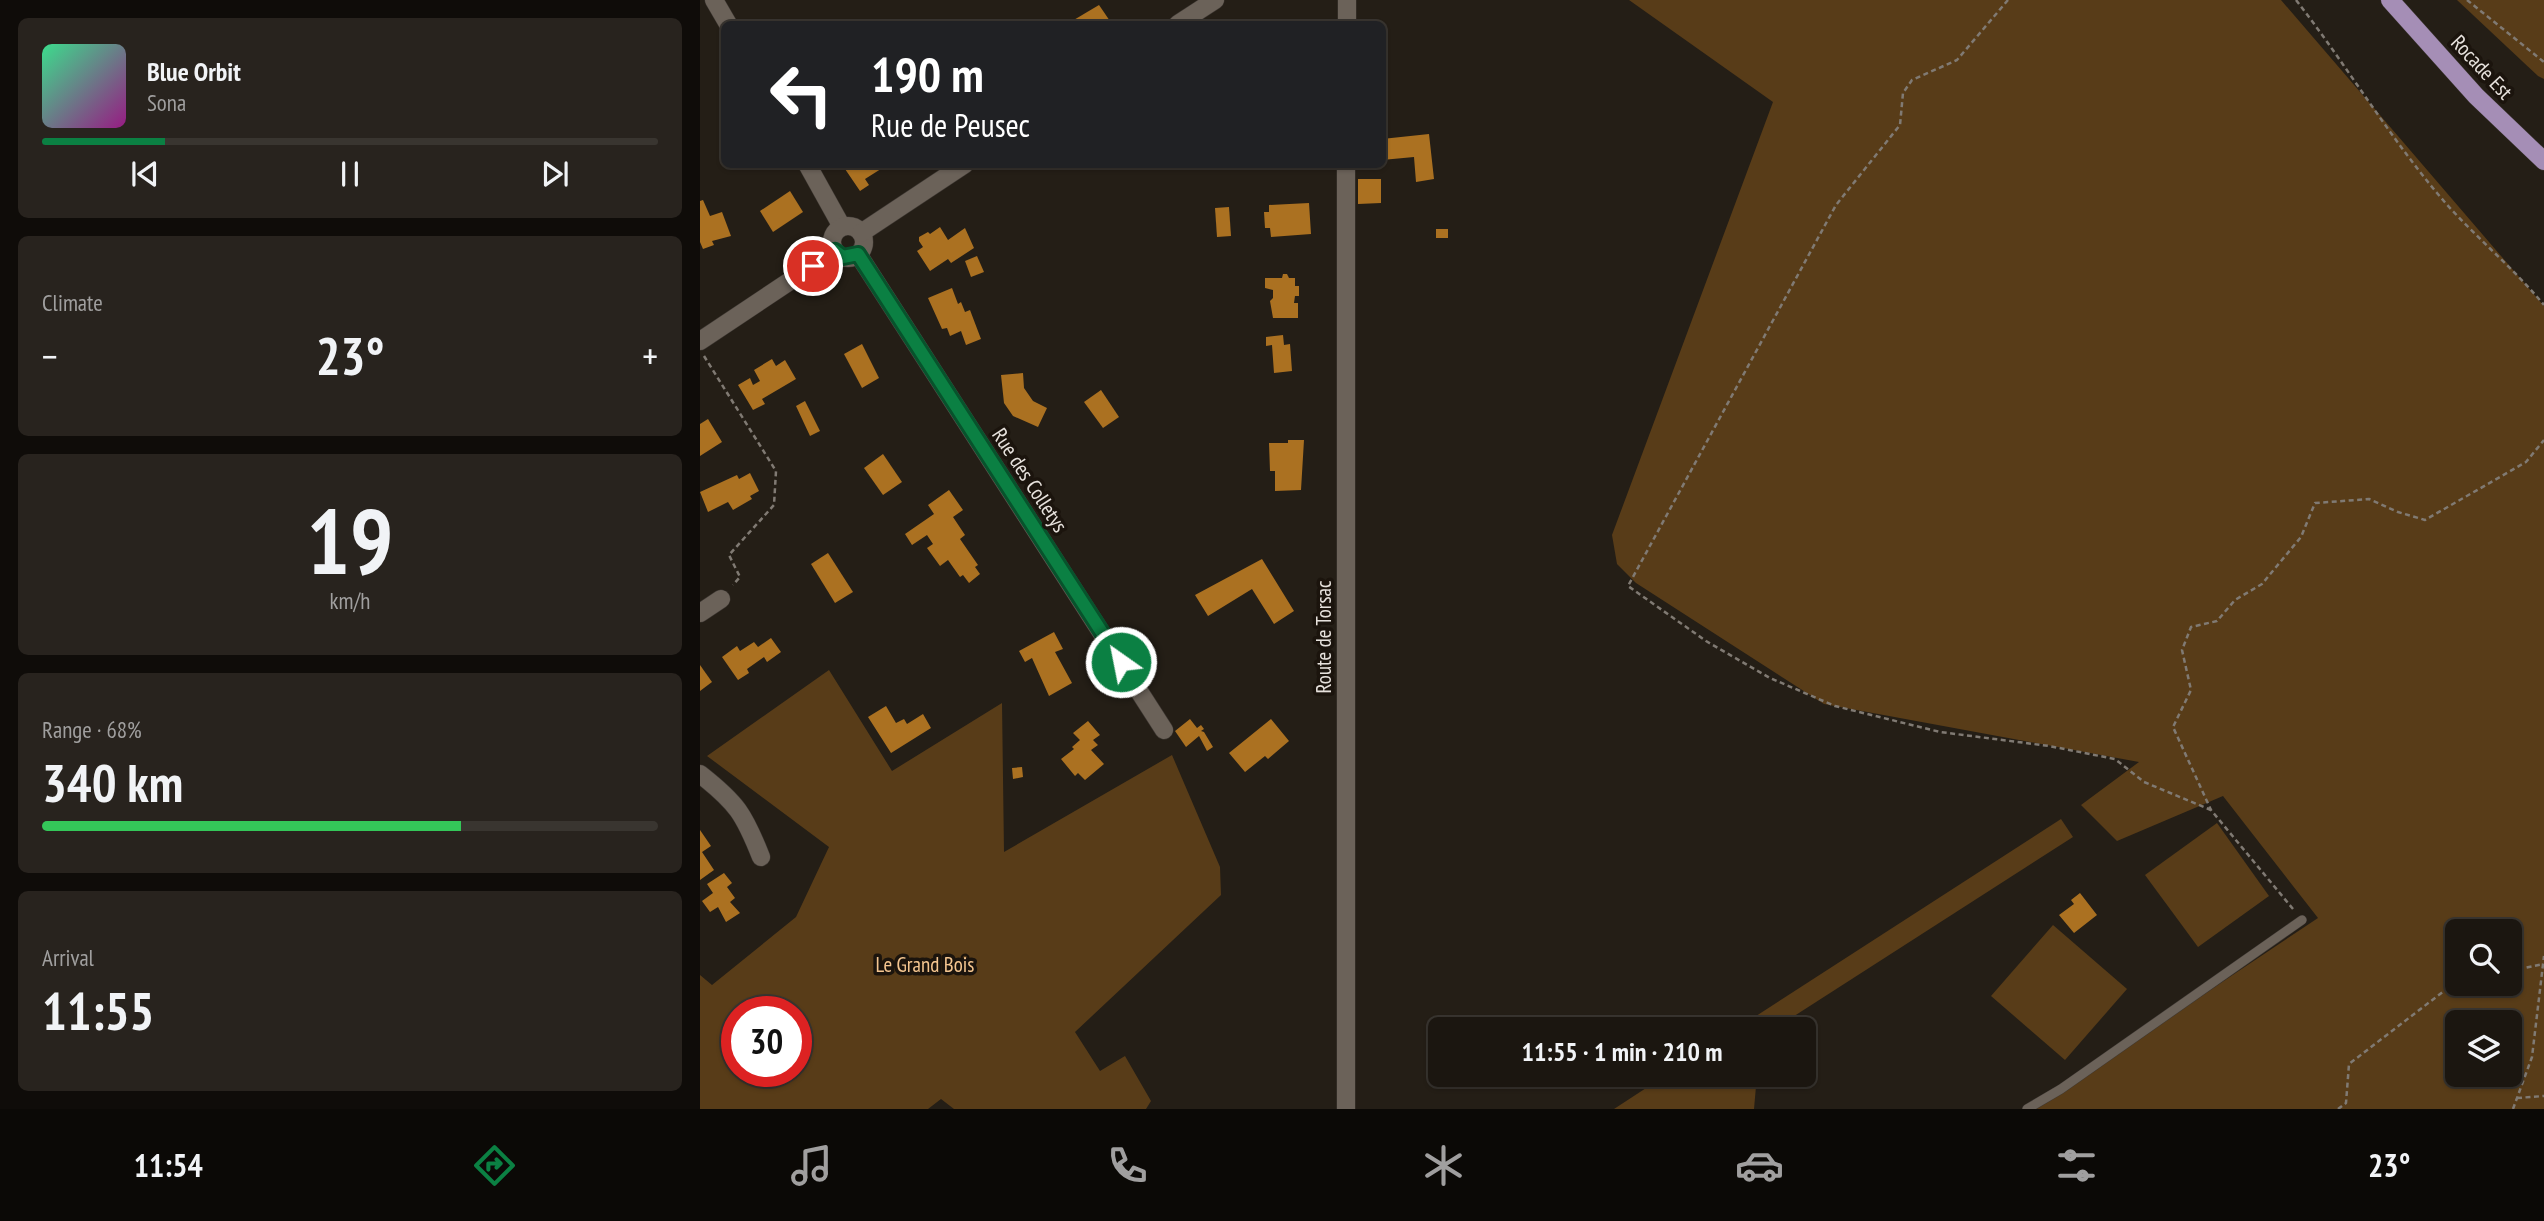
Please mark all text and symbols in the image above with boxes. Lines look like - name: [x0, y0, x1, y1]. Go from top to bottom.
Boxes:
- street label: Rocade Est: [2445, 29, 2519, 105]
- text: 190 m: [871, 42, 984, 106]
- icon: left: [756, 49, 847, 140]
- text: Blue Orbit: [147, 55, 241, 88]
- text: Sona: [147, 88, 186, 117]
- text: Rue de Peusec: [871, 104, 1030, 146]
- icon: previous: [126, 155, 164, 193]
- icon: pause: [331, 155, 369, 193]
- icon: next: [536, 155, 574, 193]
- pin: [783, 236, 843, 296]
- icon: arrive: [794, 247, 832, 285]
- text: Climate: [42, 288, 103, 317]
- text: 23°: [316, 322, 384, 389]
- text: −: [42, 331, 58, 380]
- text: +: [642, 331, 658, 380]
- street label: Rue des Colletys: [986, 423, 1074, 537]
- text: 19: [307, 481, 394, 599]
- street label: Route de Torsac: [1310, 580, 1337, 693]
- text: km/h: [330, 586, 370, 615]
- position arrow: [1084, 625, 1158, 699]
- text: Range · 68%: [42, 715, 142, 744]
- text: 340 km: [42, 749, 183, 816]
- map controls: [2445, 919, 2522, 1087]
- button: search: [2445, 919, 2522, 996]
- text: Arrival: [42, 943, 94, 972]
- park label: Le Grand Bois: [876, 951, 974, 978]
- text: 11:55: [42, 977, 154, 1044]
- speed limit sign: 30: [721, 996, 812, 1087]
- button: layers: [2445, 1010, 2522, 1087]
- text: 11:55 · 1 min · 210 m: [1522, 1035, 1722, 1068]
- icon: directions: [470, 1141, 519, 1190]
- icon: music: [787, 1141, 836, 1190]
- icon: phone: [1103, 1141, 1152, 1190]
- icon: climate: [1419, 1141, 1468, 1190]
- icon: car: [1735, 1141, 1784, 1190]
- icon: filters: [2052, 1141, 2101, 1190]
- text: 11:54: [134, 1144, 203, 1186]
- text: 23°: [2368, 1144, 2410, 1186]

